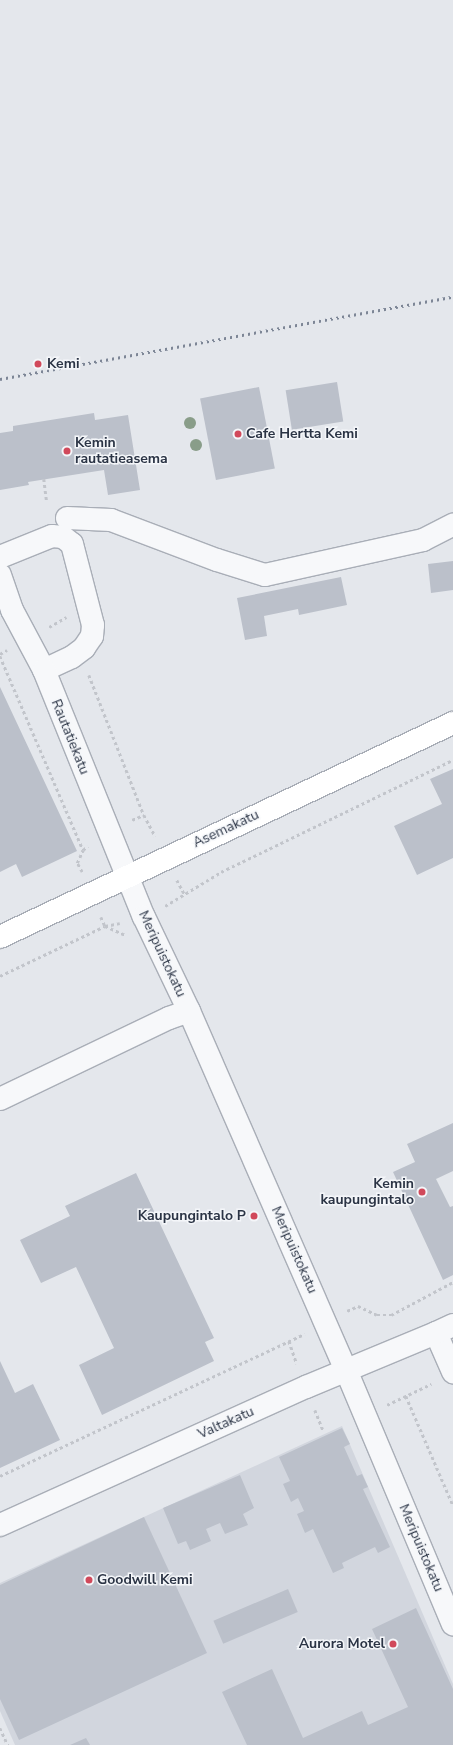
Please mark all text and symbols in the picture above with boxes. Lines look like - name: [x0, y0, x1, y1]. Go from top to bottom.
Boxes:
- place label: Kemi: [47, 356, 80, 372]
- marker: Kemi: [32, 358, 44, 370]
- place label: Cafe Hertta Kemi: [246, 426, 358, 442]
- marker: Cafe Hertta Kemi: [233, 429, 243, 439]
- place label: Kemin rautatieasema: [75, 435, 168, 468]
- marker: Kemin rautatieasema: [62, 446, 72, 456]
- street label: Rautatiekatu: [47, 697, 93, 777]
- street label: Asemakatu: [190, 806, 262, 852]
- street label: Meripuistokatu: [135, 908, 189, 1000]
- place label: Kemin kaupungintalo: [320, 1176, 414, 1208]
- marker: Kemin kaupungintalo: [417, 1187, 427, 1197]
- street label: Meripuistokatu: [267, 1204, 321, 1296]
- place label: Kaupungintalo P: [138, 1208, 246, 1224]
- marker: Kaupungintalo P: [249, 1211, 259, 1221]
- street label: Valtakatu: [195, 1403, 257, 1443]
- street label: Meripuistokatu: [395, 1502, 447, 1594]
- place label: Goodwill Kemi: [97, 1572, 193, 1588]
- marker: Goodwill Kemi: [84, 1575, 94, 1585]
- place label: Aurora Motel: [299, 1636, 385, 1652]
- marker: Aurora Motel: [388, 1639, 398, 1649]

